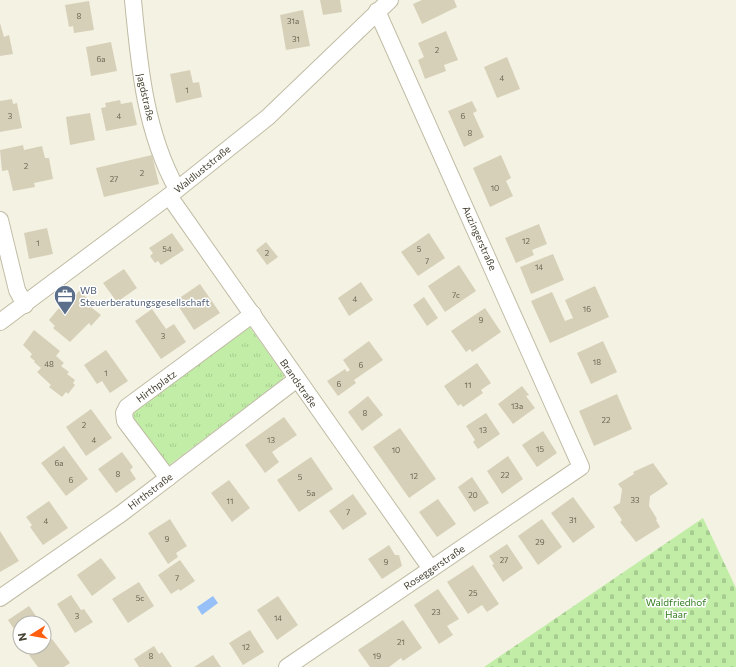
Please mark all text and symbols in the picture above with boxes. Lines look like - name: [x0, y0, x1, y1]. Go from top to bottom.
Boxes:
- house number: 8: [77, 11, 82, 21]
- house number: 31a: [287, 16, 299, 26]
- house number: 31: [292, 34, 300, 44]
- house number: 2: [435, 45, 440, 55]
- house number: 6a: [96, 54, 106, 64]
- street label: Jagdstraße: [135, 72, 157, 122]
- house number: 4: [500, 73, 505, 83]
- house number: 1: [185, 85, 189, 95]
- house number: 3: [8, 111, 13, 121]
- house number: 4: [117, 111, 122, 121]
- house number: 6: [461, 111, 466, 121]
- house number: 8: [468, 128, 473, 138]
- street label: Waldluststraße: [171, 143, 233, 195]
- house number: 2: [24, 161, 29, 171]
- house number: 2: [140, 168, 145, 178]
- house number: 27: [110, 174, 118, 184]
- house number: 10: [491, 183, 499, 193]
- street label: Auzingerstraße: [460, 204, 500, 272]
- house number: 12: [522, 236, 530, 246]
- house number: 1: [36, 238, 40, 248]
- house number: 54: [162, 244, 172, 254]
- house number: 5: [417, 244, 422, 254]
- house number: 2: [265, 248, 270, 258]
- house number: 7: [425, 256, 429, 266]
- house number: 14: [535, 262, 543, 272]
- office icon: WB Steuerberatungsgesellschaft: [52, 283, 78, 316]
- place label: WB Steuerberatungsgesellschaft: [80, 284, 210, 308]
- house number: 7c: [452, 290, 460, 300]
- house number: 4: [353, 294, 358, 304]
- house number: 16: [583, 304, 591, 314]
- house number: 9: [479, 315, 484, 325]
- house number: 3: [161, 331, 166, 341]
- street label: Brandstraße: [278, 357, 320, 409]
- house number: 18: [593, 357, 601, 367]
- house number: 48: [44, 359, 54, 369]
- house number: 6: [359, 360, 364, 370]
- street label: Hirthplatz: [134, 367, 178, 405]
- house number: 1: [104, 368, 108, 378]
- house number: 6: [337, 379, 342, 389]
- house number: 11: [465, 380, 471, 390]
- house number: 13a: [511, 401, 523, 411]
- house number: 8: [363, 408, 368, 418]
- house number: 22: [602, 415, 611, 425]
- house number: 2: [82, 420, 87, 430]
- house number: 13: [479, 425, 487, 435]
- house number: 4: [92, 435, 97, 445]
- house number: 13: [267, 435, 275, 445]
- house number: 15: [536, 444, 544, 454]
- house number: 10: [392, 445, 400, 455]
- house number: 6a: [54, 458, 64, 468]
- house number: 8: [116, 469, 121, 479]
- street label: Hirthstraße: [125, 470, 175, 512]
- house number: 22: [501, 470, 510, 480]
- house number: 12: [410, 471, 418, 481]
- house number: 5: [298, 472, 303, 482]
- house number: 6: [69, 475, 74, 485]
- house number: 5a: [307, 488, 315, 498]
- house number: 20: [468, 490, 478, 500]
- house number: 33: [630, 495, 640, 505]
- house number: 11: [227, 496, 233, 506]
- house number: 7: [346, 507, 350, 517]
- house number: 31: [569, 515, 577, 525]
- house number: 4: [44, 516, 49, 526]
- house number: 9: [165, 534, 170, 544]
- house number: 29: [535, 537, 545, 547]
- street label: Roseggerstraße: [401, 542, 467, 592]
- house number: 27: [500, 555, 508, 565]
- house number: 9: [384, 557, 389, 567]
- house number: 7: [175, 573, 179, 583]
- house number: 25: [468, 588, 478, 598]
- house number: 5c: [136, 593, 144, 603]
- park label: Waldfriedhof Haar: [646, 596, 706, 620]
- house number: 23: [432, 607, 441, 617]
- house number: 3: [75, 611, 80, 621]
- house number: 14: [274, 613, 282, 623]
- north arrow: [12, 615, 52, 655]
- text: N: [15, 632, 29, 642]
- house number: 21: [397, 637, 405, 647]
- house number: 12: [242, 642, 250, 652]
- house number: 8: [149, 651, 154, 661]
- house number: 19: [373, 651, 381, 661]

